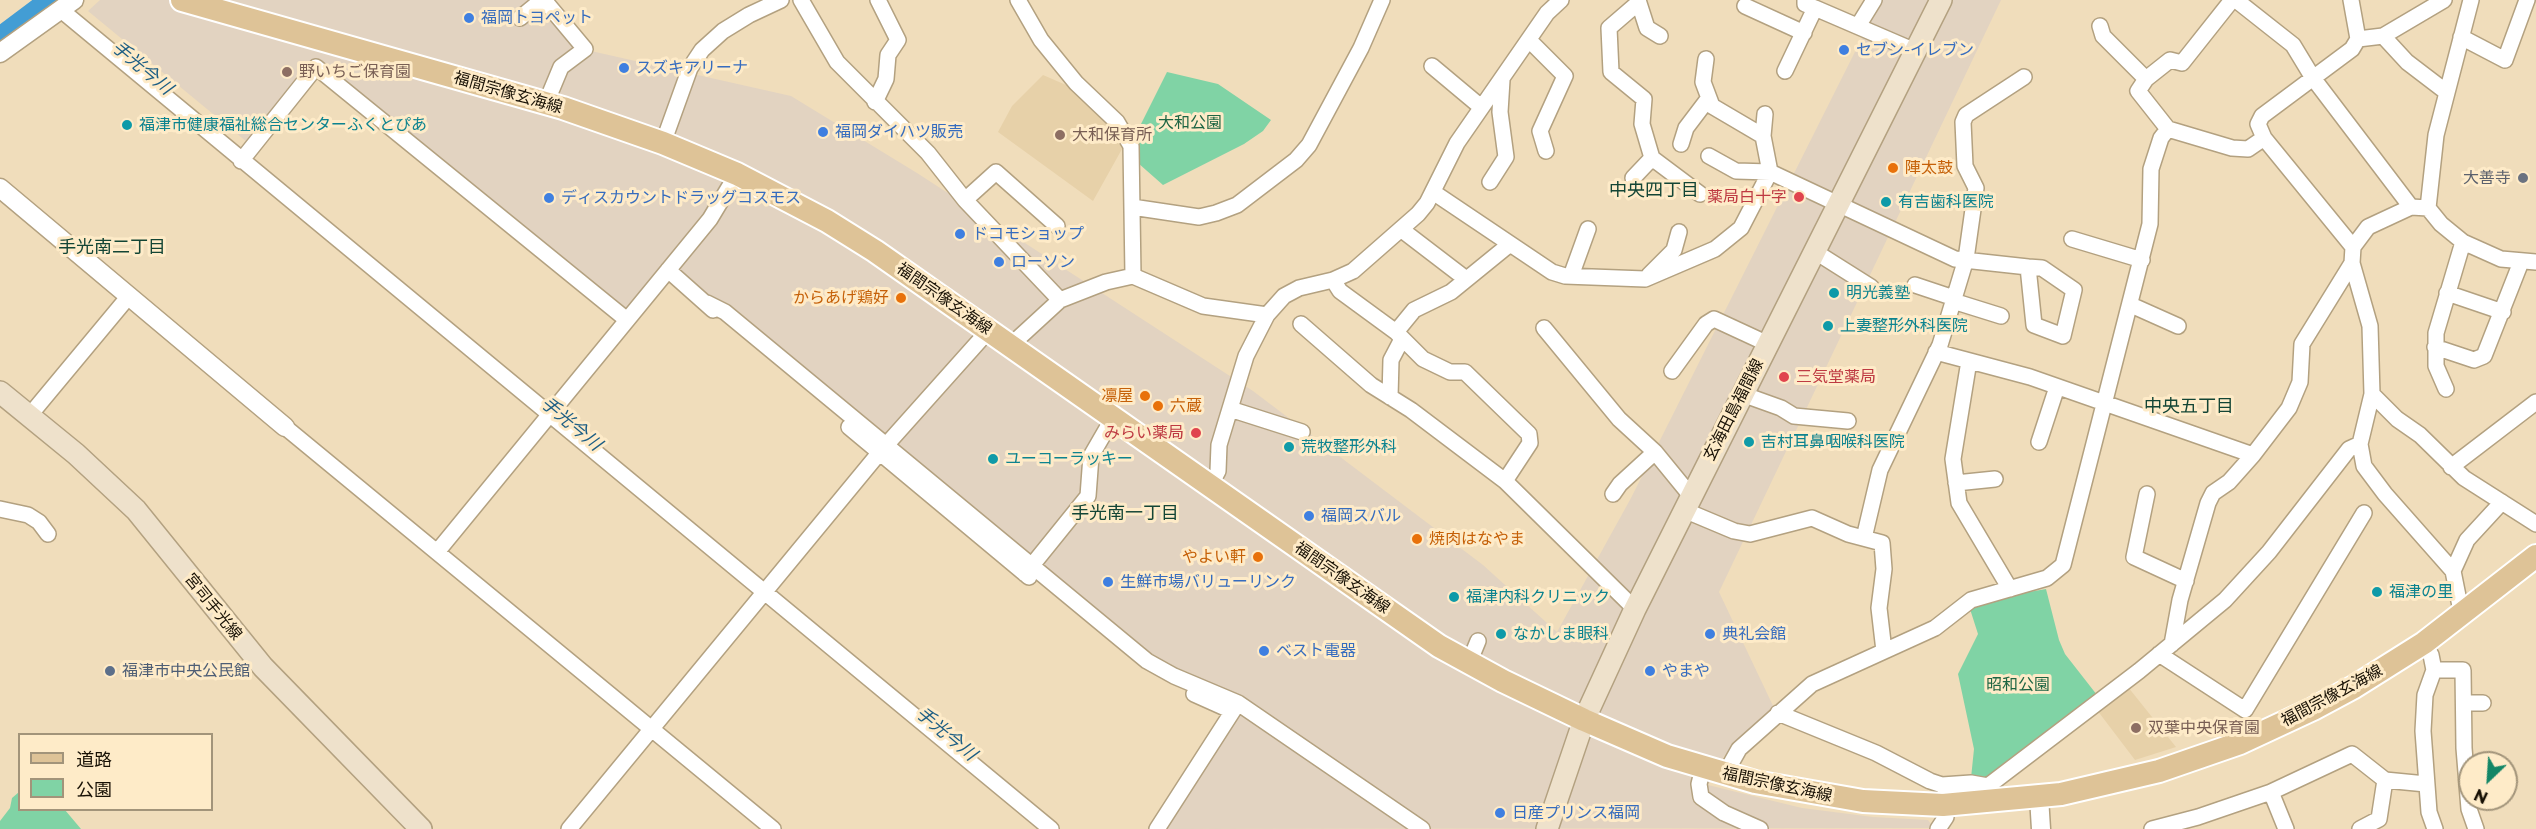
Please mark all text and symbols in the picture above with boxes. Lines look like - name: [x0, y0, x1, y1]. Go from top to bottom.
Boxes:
- place label: 福岡トヨペット: [481, 8, 593, 28]
- marker: 福岡トヨペット: [462, 11, 476, 25]
- water label: 手光今川: [107, 37, 177, 99]
- place label: セブン-イレブン: [1856, 40, 1974, 60]
- marker: セブン-イレブン: [1837, 43, 1851, 57]
- place label: スズキアリーナ: [636, 58, 748, 78]
- marker: スズキアリーナ: [617, 61, 631, 75]
- place label: 野いちご保育園: [299, 62, 411, 82]
- marker: 野いちご保育園: [280, 65, 294, 79]
- street label: 福間宗像玄海線: [452, 68, 564, 118]
- park label: 大和公園: [1158, 113, 1222, 133]
- place label: 福津市健康福祉総合センターふくとぴあ: [139, 115, 427, 135]
- marker: 福津市健康福祉総合センターふくとぴあ: [120, 118, 134, 132]
- place label: 福岡ダイハツ販売: [835, 122, 963, 142]
- marker: 福岡ダイハツ販売: [816, 125, 830, 139]
- place label: 大和保育所: [1072, 125, 1152, 145]
- marker: 大和保育所: [1053, 128, 1067, 142]
- place label: 陣太鼓: [1905, 158, 1953, 178]
- marker: 陣太鼓: [1886, 161, 1900, 175]
- place label: 大善寺: [2463, 168, 2511, 188]
- marker: 大善寺: [2516, 171, 2530, 185]
- district label: 中央四丁目: [1609, 180, 1699, 202]
- place label: 薬局白十字: [1707, 187, 1787, 207]
- place label: ディスカウントドラッグコスモス: [561, 188, 801, 208]
- marker: 薬局白十字: [1792, 190, 1806, 204]
- marker: ディスカウントドラッグコスモス: [542, 191, 556, 205]
- place label: 有吉歯科医院: [1898, 192, 1994, 212]
- marker: 有吉歯科医院: [1879, 195, 1893, 209]
- place label: ドコモショップ: [972, 224, 1084, 244]
- marker: ドコモショップ: [953, 227, 967, 241]
- district label: 手光南二丁目: [58, 237, 166, 259]
- place label: ローソン: [1011, 252, 1075, 272]
- marker: ローソン: [992, 255, 1006, 269]
- street label: 福間宗像玄海線: [893, 259, 995, 339]
- place label: 明光義塾: [1846, 283, 1910, 303]
- marker: 明光義塾: [1827, 286, 1841, 300]
- place label: からあげ鶏好: [793, 288, 889, 308]
- marker: からあげ鶏好: [894, 291, 908, 305]
- place label: 上妻整形外科医院: [1840, 316, 1968, 336]
- marker: 上妻整形外科医院: [1821, 319, 1835, 333]
- street label: 玄海田島福間線: [1700, 356, 1768, 464]
- place label: 三気堂薬局: [1796, 367, 1876, 387]
- marker: 三気堂薬局: [1777, 370, 1791, 384]
- place label: 凛屋: [1101, 386, 1133, 406]
- marker: 凛屋: [1138, 389, 1152, 403]
- water label: 手光今川: [536, 393, 606, 455]
- place label: 六蔵: [1170, 396, 1202, 416]
- district label: 中央五丁目: [2144, 396, 2234, 418]
- marker: 六蔵: [1151, 399, 1165, 413]
- place label: みらい薬局: [1104, 423, 1184, 443]
- marker: みらい薬局: [1189, 426, 1203, 440]
- place label: 吉村耳鼻咽喉科医院: [1761, 432, 1905, 452]
- marker: 吉村耳鼻咽喉科医院: [1742, 435, 1756, 449]
- place label: 荒牧整形外科: [1301, 437, 1397, 457]
- marker: 荒牧整形外科: [1282, 440, 1296, 454]
- place label: ユーコーラッキー: [1005, 449, 1133, 469]
- marker: ユーコーラッキー: [986, 452, 1000, 466]
- district label: 手光南一丁目: [1071, 503, 1179, 525]
- place label: 福岡スバル: [1321, 506, 1401, 526]
- marker: 福岡スバル: [1302, 509, 1316, 523]
- place label: 焼肉はなやま: [1429, 529, 1525, 549]
- marker: 焼肉はなやま: [1410, 532, 1424, 546]
- street label: 福間宗像玄海線: [1291, 538, 1393, 618]
- place label: やよい軒: [1182, 547, 1246, 567]
- marker: やよい軒: [1251, 550, 1265, 564]
- street label: 宮司手光線: [180, 570, 246, 644]
- place label: 生鮮市場バリューリンク: [1120, 572, 1296, 592]
- marker: 生鮮市場バリューリンク: [1101, 575, 1115, 589]
- place label: 福津の里: [2389, 582, 2453, 602]
- marker: 福津の里: [2370, 585, 2384, 599]
- place label: 福津内科クリニック: [1466, 587, 1610, 607]
- marker: 福津内科クリニック: [1447, 590, 1461, 604]
- place label: なかしま眼科: [1513, 624, 1609, 644]
- place label: 典礼会館: [1722, 624, 1786, 644]
- marker: なかしま眼科: [1494, 627, 1508, 641]
- marker: 典礼会館: [1703, 627, 1717, 641]
- place label: ベスト電器: [1276, 641, 1356, 661]
- marker: ベスト電器: [1257, 644, 1271, 658]
- place label: 福津市中央公民館: [122, 661, 250, 681]
- place label: やまや: [1662, 661, 1710, 681]
- street label: 福間宗像玄海線: [2278, 661, 2386, 731]
- marker: 福津市中央公民館: [103, 664, 117, 678]
- marker: やまや: [1643, 664, 1657, 678]
- park label: 昭和公園: [1986, 675, 2050, 695]
- water label: 手光今川: [911, 703, 981, 765]
- place label: 双葉中央保育園: [2148, 718, 2260, 738]
- marker: 双葉中央保育園: [2129, 721, 2143, 735]
- legend: [18, 733, 213, 811]
- text: 道路: [76, 749, 112, 771]
- north arrow: [2458, 751, 2518, 811]
- street label: 福間宗像玄海線: [1720, 764, 1834, 806]
- text: 公園: [76, 779, 112, 801]
- text: N: [2471, 785, 2491, 807]
- place label: 日産プリンス福岡: [1512, 803, 1640, 823]
- marker: 日産プリンス福岡: [1493, 806, 1507, 820]

